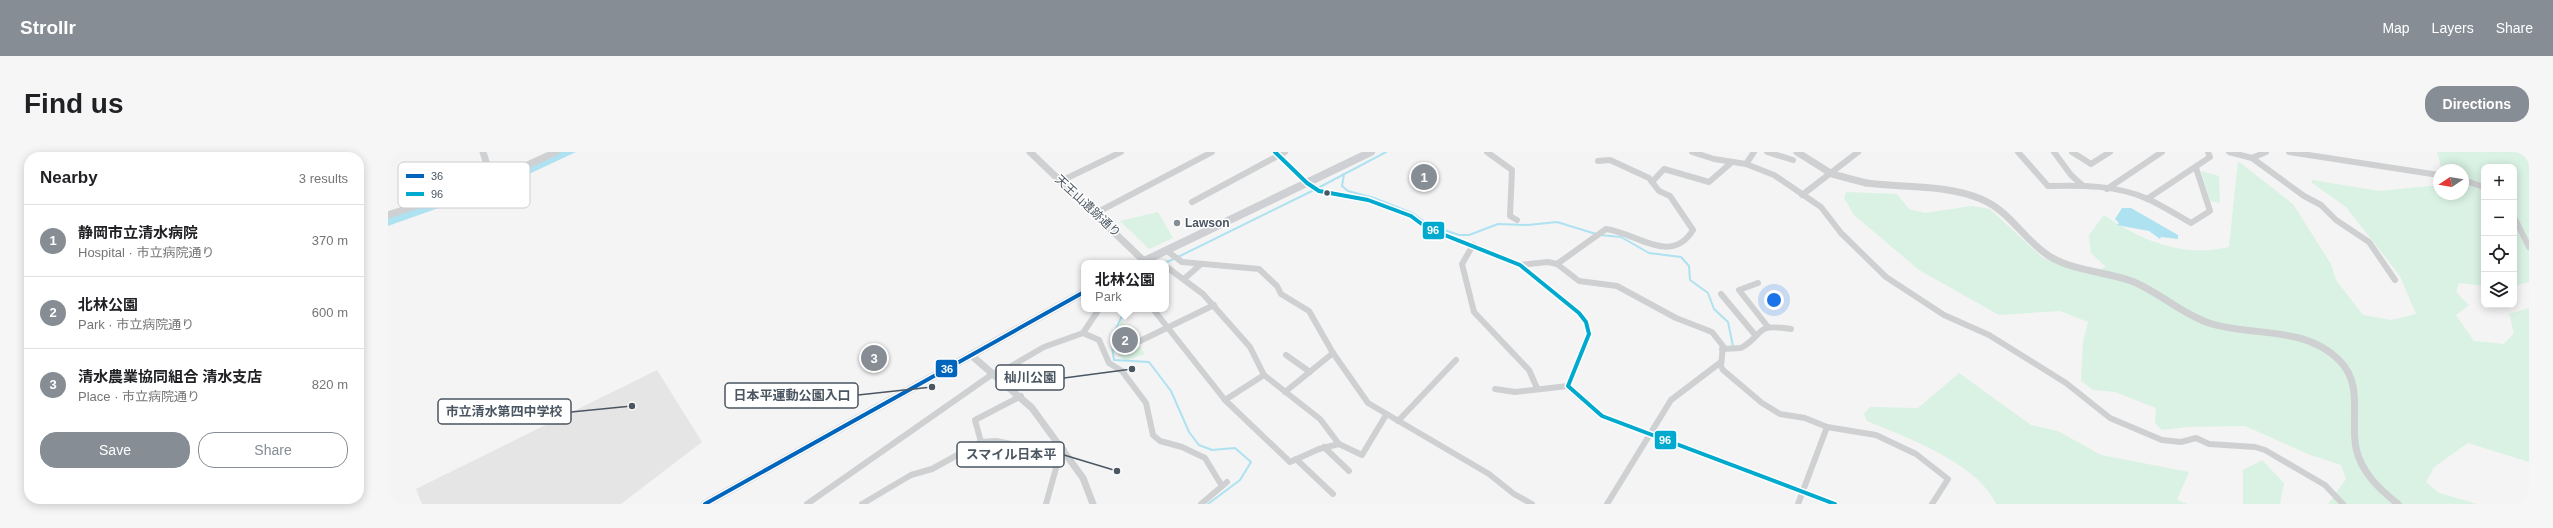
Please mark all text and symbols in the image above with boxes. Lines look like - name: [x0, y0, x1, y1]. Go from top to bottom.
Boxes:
- text: Strollr: [20, 17, 76, 38]
- text: Map: [2382, 20, 2410, 36]
- text: Layers: [2432, 20, 2474, 36]
- text: Share: [2496, 20, 2533, 36]
- button: Directions: [2425, 86, 2529, 122]
- text: Find us: [24, 88, 124, 119]
- legend: [398, 162, 530, 208]
- pin: 1: [1411, 162, 1437, 192]
- north arrow: [2433, 164, 2469, 200]
- map controls: [2481, 164, 2517, 308]
- button: +: [2481, 164, 2517, 200]
- text: Nearby: [40, 168, 98, 187]
- text: 36: [431, 170, 443, 182]
- text: 3 results: [299, 171, 348, 186]
- street label: 天王山遺跡通り: [1053, 172, 1123, 240]
- text: 96: [431, 188, 443, 200]
- unlabelled marker: [1322, 188, 1332, 198]
- button: −: [2481, 200, 2517, 236]
- place label: Lawson: [1185, 216, 1230, 230]
- marker: Lawson: [1172, 218, 1182, 228]
- line badge: 96: [1422, 221, 1445, 240]
- text: 静岡市立清水病院: [78, 224, 198, 241]
- text: 96: [1427, 224, 1439, 236]
- text: 1: [49, 233, 57, 248]
- text: 370 m: [312, 233, 348, 248]
- button: locate: [2481, 236, 2517, 272]
- text: Hospital · 市立病院通り: [78, 245, 215, 260]
- popup: [1081, 260, 1169, 312]
- text: 北林公園: [1095, 271, 1155, 288]
- button: layers: [2481, 272, 2517, 308]
- text: Park: [1095, 289, 1122, 304]
- your location: [1764, 290, 1784, 310]
- text: 北林公園: [78, 296, 138, 313]
- text: 2: [49, 305, 57, 320]
- text: 600 m: [312, 305, 348, 320]
- text: Park · 市立病院通り: [78, 317, 194, 332]
- pin: 2: [1112, 325, 1138, 355]
- pin: 3: [861, 343, 887, 373]
- line badge: 36: [935, 359, 958, 378]
- text: 36: [941, 363, 953, 375]
- callout: 杣川公園: [996, 365, 1064, 390]
- text: 清水農業協同組合 清水支店: [78, 368, 262, 385]
- text: 杣川公園: [1004, 370, 1056, 385]
- text: 3: [49, 377, 57, 392]
- text: 820 m: [312, 377, 348, 392]
- callout: 日本平運動公園入口: [725, 383, 858, 408]
- text: 日本平運動公園入口: [733, 388, 851, 403]
- text: Place · 市立病院通り: [78, 389, 200, 404]
- callout: 市立清水第四中学校: [438, 399, 571, 424]
- text: 市立清水第四中学校: [445, 404, 563, 419]
- line badge: 96: [1654, 430, 1677, 450]
- button: Save: [40, 432, 190, 468]
- button: Share: [198, 432, 348, 468]
- text: 96: [1659, 434, 1671, 446]
- callout: スマイル日本平: [957, 442, 1064, 467]
- text: スマイル日本平: [966, 447, 1056, 462]

